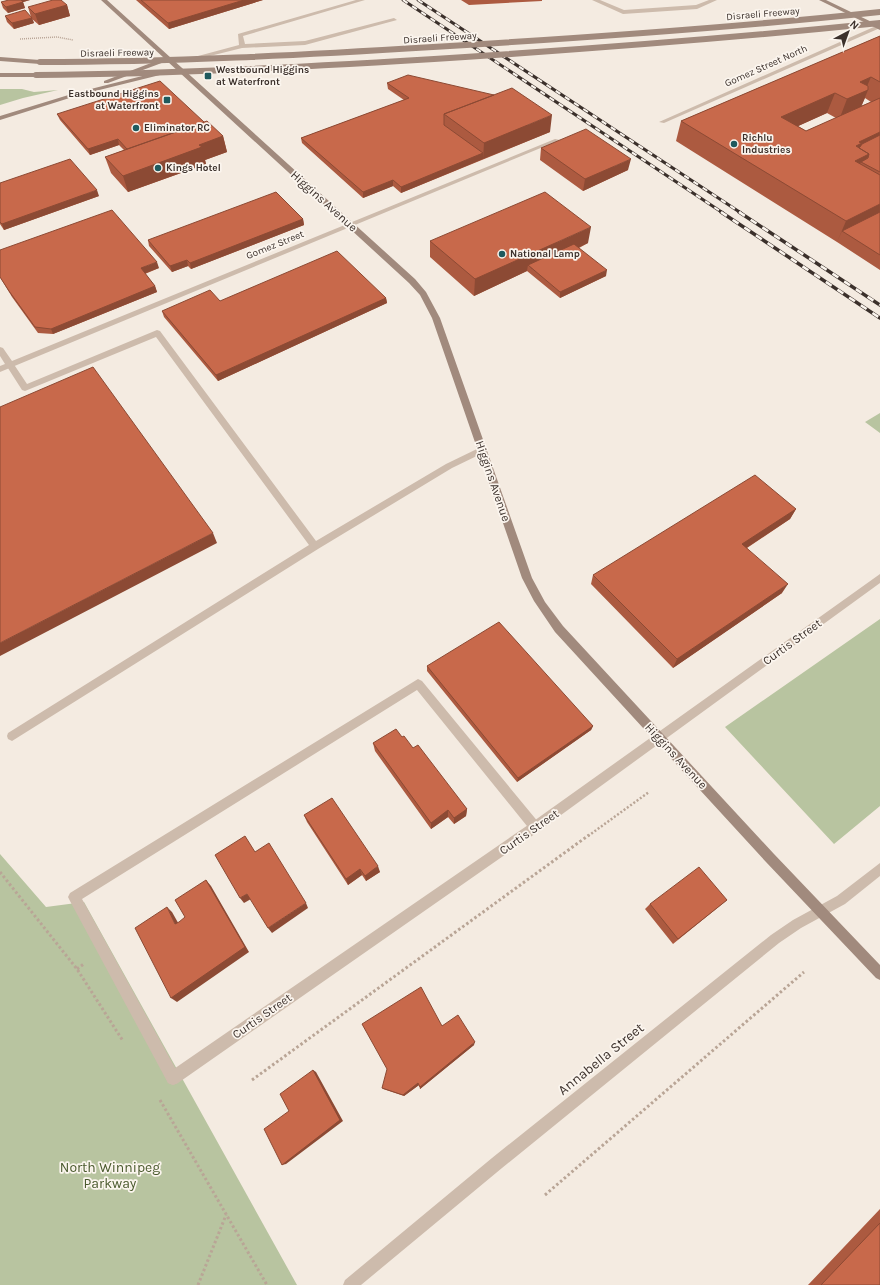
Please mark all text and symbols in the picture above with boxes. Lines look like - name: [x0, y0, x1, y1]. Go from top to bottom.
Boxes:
- street label: Disraeli Freeway: [726, 5, 801, 23]
- north arrow: [828, 12, 868, 52]
- text: N: [847, 17, 861, 32]
- street label: Disraeli Freeway: [403, 29, 478, 47]
- street label: Gomez Street North: [723, 42, 809, 90]
- street label: Disraeli Freeway: [80, 46, 154, 60]
- place label: Westbound Higgins at Waterfront: [216, 64, 309, 88]
- marker: Westbound Higgins at Waterfront: [203, 71, 213, 81]
- place label: Eastbound Higgins at Waterfront: [68, 88, 159, 112]
- marker: Eastbound Higgins at Waterfront: [162, 95, 172, 105]
- place label: Eliminator RC: [144, 122, 210, 134]
- marker: Eliminator RC: [131, 123, 141, 133]
- place label: Richlu Industries: [742, 132, 791, 156]
- marker: Richlu Industries: [729, 139, 739, 149]
- place label: Kings Hotel: [166, 162, 221, 174]
- marker: Kings Hotel: [153, 163, 163, 173]
- street label: Higgins Avenue: [288, 167, 360, 235]
- street label: Gomez Street: [244, 228, 306, 262]
- place label: National Lamp: [510, 248, 580, 260]
- marker: National Lamp: [497, 249, 507, 259]
- street label: Higgins Avenue: [473, 439, 513, 523]
- street label: Curtis Street: [760, 616, 824, 668]
- street label: Higgins Avenue: [642, 720, 710, 792]
- street label: Curtis Street: [497, 806, 562, 858]
- street label: Curtis Street: [230, 990, 295, 1042]
- street label: Annabella Street: [555, 1019, 647, 1099]
- park label: North Winnipeg Parkway: [60, 1159, 160, 1192]

